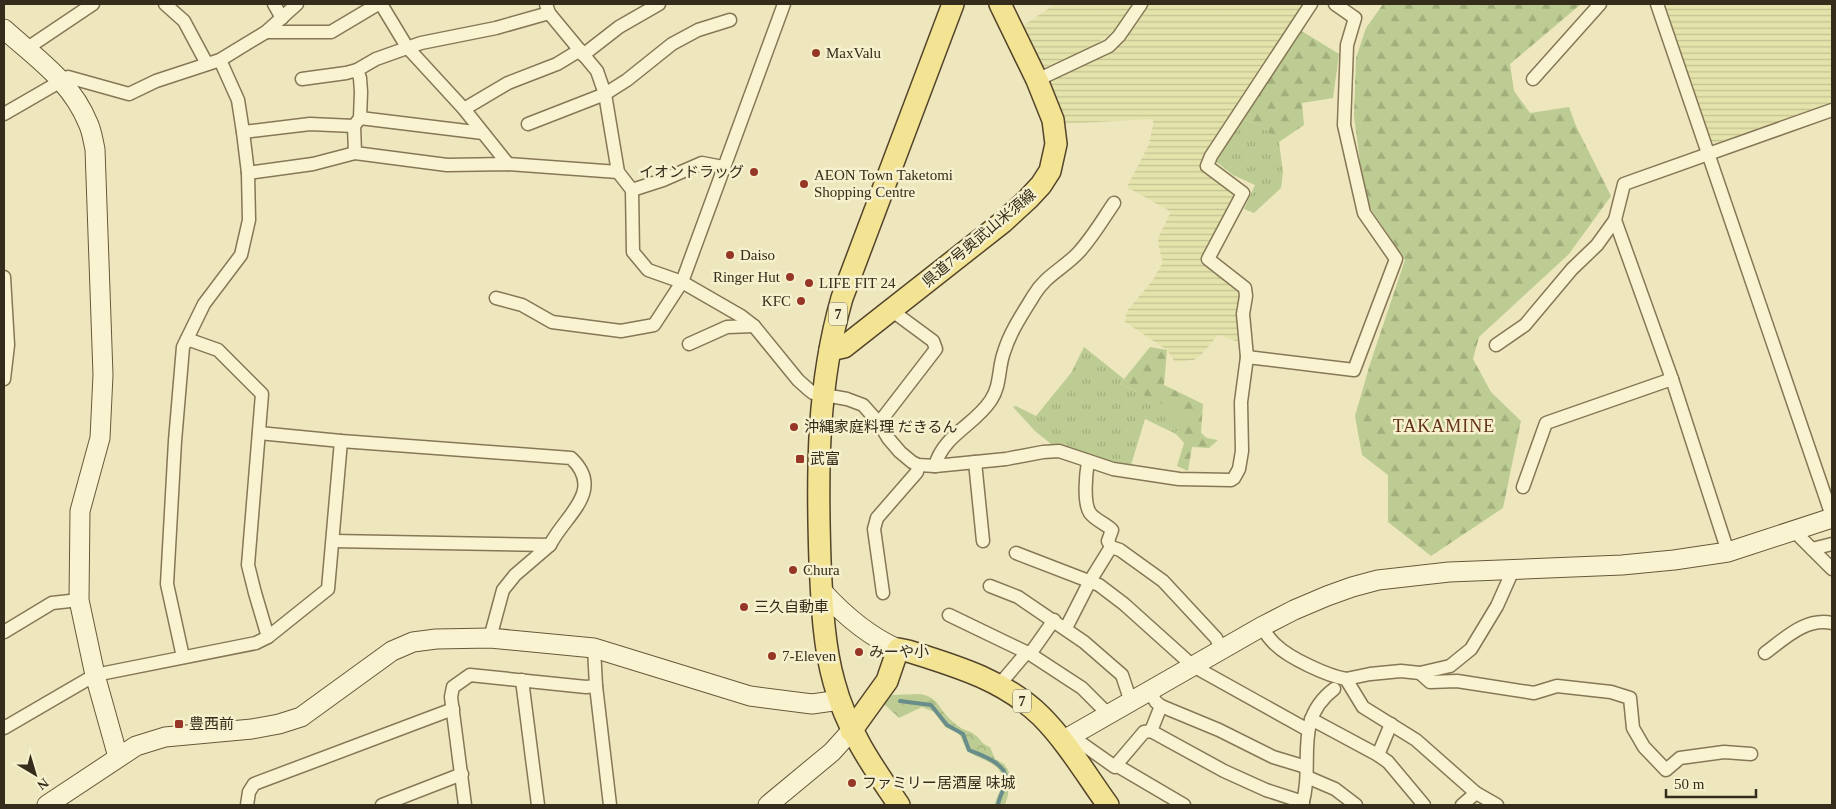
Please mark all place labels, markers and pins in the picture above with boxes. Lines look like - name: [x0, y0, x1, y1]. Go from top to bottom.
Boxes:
- place label: MaxValu: [826, 45, 881, 61]
- marker: MaxValu: [810, 47, 822, 59]
- place label: イオンドラッグ: [639, 164, 744, 180]
- marker: イオンドラッグ: [748, 166, 760, 178]
- place label: AEON Town Taketomi Shopping Centre: [814, 167, 953, 200]
- marker: AEON Town Taketomi Shopping Centre: [798, 178, 810, 190]
- place label: Daiso: [740, 247, 775, 263]
- marker: Daiso: [724, 249, 736, 261]
- place label: Ringer Hut: [713, 269, 781, 285]
- marker: Ringer Hut: [784, 271, 796, 283]
- place label: LIFE FIT 24: [819, 275, 896, 291]
- marker: LIFE FIT 24: [803, 277, 815, 289]
- place label: KFC: [762, 293, 791, 309]
- marker: KFC: [795, 295, 807, 307]
- place label: 沖縄家庭料理 だきるん: [804, 418, 957, 435]
- marker: 沖縄家庭料理 だきるん: [788, 421, 800, 433]
- place label: 武富: [810, 451, 840, 467]
- marker: 武富: [794, 453, 806, 465]
- place label: Chura: [803, 562, 840, 578]
- marker: Chura: [787, 564, 799, 576]
- place label: 三久自動車: [754, 599, 829, 615]
- marker: 三久自動車: [738, 601, 750, 613]
- place label: みーや小: [869, 644, 929, 660]
- marker: みーや小: [853, 646, 865, 658]
- place label: 7-Eleven: [782, 648, 837, 664]
- marker: 7-Eleven: [766, 650, 778, 662]
- place label: 豊西前: [189, 716, 234, 732]
- marker: 豊西前: [173, 718, 185, 730]
- place label: ファミリー居酒屋 味城: [862, 775, 1016, 791]
- marker: ファミリー居酒屋 味城: [846, 777, 858, 789]

